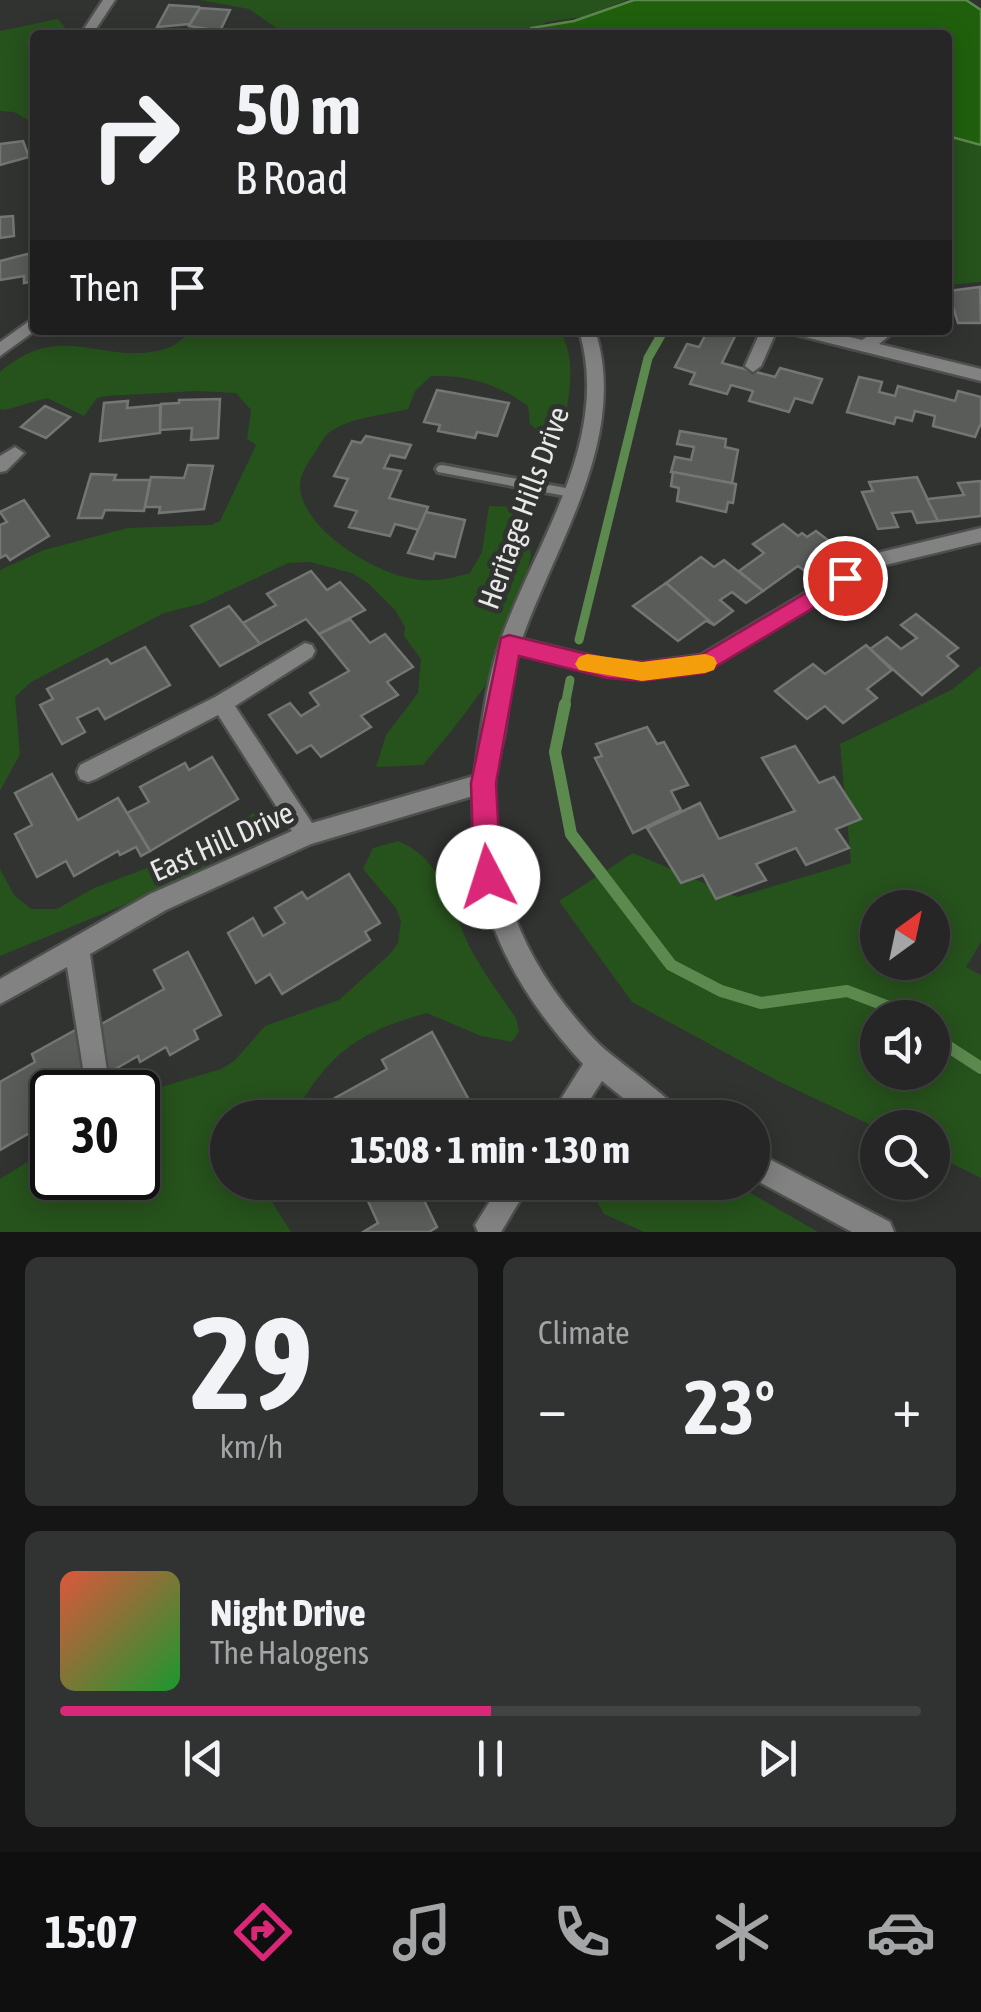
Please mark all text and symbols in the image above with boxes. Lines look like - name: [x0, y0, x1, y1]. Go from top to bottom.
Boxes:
- text: 50 m: [235, 69, 361, 149]
- icon: right: [70, 70, 200, 200]
- text: B Road: [235, 152, 348, 204]
- icon: arrive: [160, 260, 215, 315]
- text: Then: [70, 266, 140, 309]
- street label: Heritage Hills Drive: [471, 402, 575, 613]
- pin: [803, 536, 888, 621]
- icon: arrive: [818, 551, 873, 606]
- street label: East Hill Drive: [145, 795, 298, 888]
- position arrow: [436, 825, 540, 929]
- north arrow: [860, 890, 950, 980]
- map controls: [860, 890, 950, 1200]
- button: sound: [860, 1000, 950, 1090]
- speed limit sign: 30: [30, 1070, 160, 1200]
- button: search: [860, 1110, 950, 1200]
- text: 15:08 · 1 min · 130 m: [350, 1128, 630, 1171]
- text: 29: [190, 1288, 313, 1437]
- text: Climate: [538, 1314, 630, 1351]
- text: 23°: [684, 1364, 775, 1450]
- text: −: [538, 1376, 567, 1439]
- text: +: [892, 1376, 921, 1439]
- text: km/h: [220, 1428, 283, 1465]
- text: Night Drive: [210, 1591, 366, 1634]
- text: The Halogens: [210, 1634, 369, 1671]
- icon: previous: [176, 1731, 231, 1786]
- icon: pause: [463, 1731, 518, 1786]
- icon: next: [750, 1731, 805, 1786]
- icon: directions: [228, 1897, 298, 1967]
- icon: music: [387, 1897, 457, 1967]
- icon: phone: [547, 1897, 617, 1967]
- icon: climate: [707, 1897, 777, 1967]
- icon: car: [866, 1897, 936, 1967]
- text: 15:07: [45, 1906, 138, 1958]

